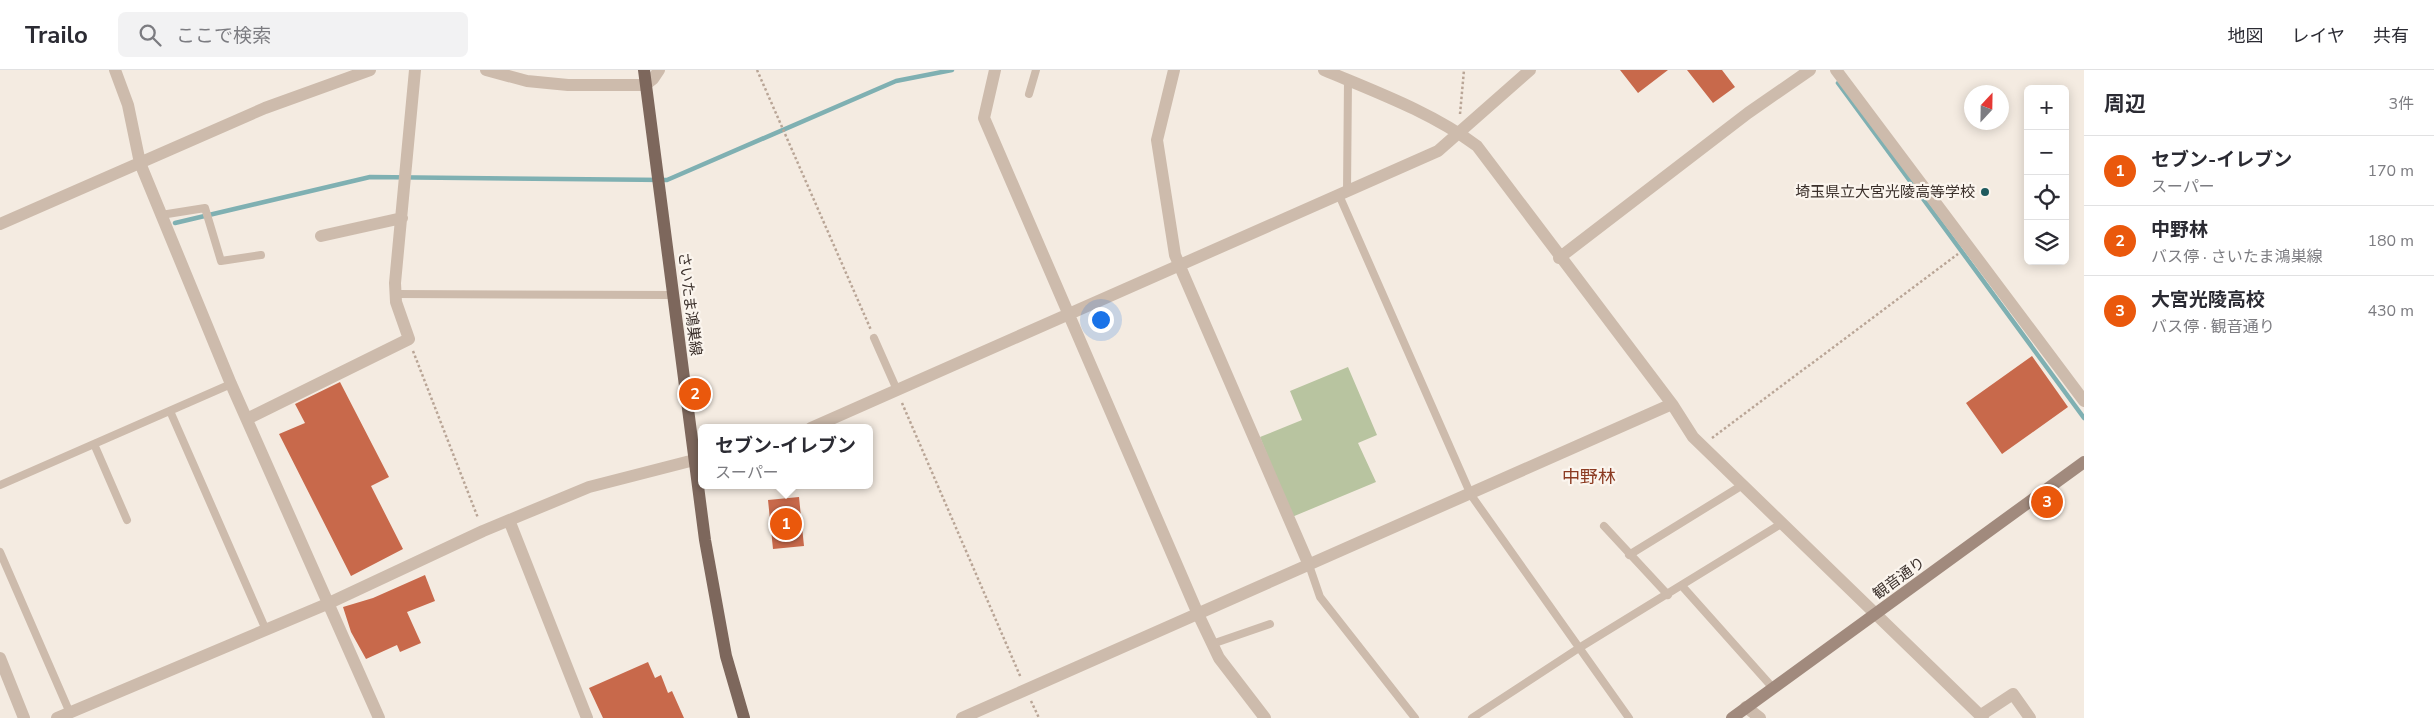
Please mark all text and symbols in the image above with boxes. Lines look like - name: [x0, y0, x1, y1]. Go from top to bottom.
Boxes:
- search box: [118, 12, 468, 57]
- text: Trailo: [25, 19, 88, 51]
- icon: search: [136, 21, 164, 49]
- text: ここで検索: [176, 23, 271, 49]
- text: 地図: [2228, 24, 2264, 48]
- text: レイヤ: [2292, 24, 2345, 48]
- text: 共有: [2373, 24, 2409, 48]
- north arrow: [1964, 85, 2009, 130]
- map controls: [2024, 85, 2069, 265]
- button: +: [2024, 85, 2069, 130]
- text: 周辺: [2104, 90, 2146, 118]
- text: 3件: [2388, 93, 2414, 115]
- button: −: [2024, 130, 2069, 175]
- text: セブン-イレブン: [2151, 147, 2292, 173]
- text: 1: [2115, 160, 2125, 182]
- text: 170 m: [2367, 160, 2414, 182]
- button: locate: [2024, 175, 2069, 220]
- text: スーパー: [2151, 176, 2215, 198]
- place label: 埼玉県立大宮光陵高等学校: [1795, 182, 1975, 202]
- marker: 埼玉県立大宮光陵高等学校: [1979, 186, 1991, 198]
- text: 中野林: [2151, 217, 2208, 243]
- button: layers: [2024, 220, 2069, 265]
- text: 2: [2115, 230, 2125, 252]
- text: 180 m: [2367, 230, 2414, 252]
- text: バス停 · さいたま鴻巣線: [2151, 246, 2322, 268]
- street label: さいたま鴻巣線: [674, 251, 706, 357]
- text: 大宮光陵高校: [2151, 287, 2265, 313]
- text: 3: [2115, 300, 2125, 322]
- text: 430 m: [2367, 300, 2414, 322]
- your location: [1088, 307, 1114, 333]
- text: バス停 · 観音通り: [2151, 316, 2275, 338]
- pin: 2: [679, 375, 711, 413]
- popup: [698, 424, 873, 489]
- text: セブン-イレブン: [715, 433, 856, 459]
- text: スーパー: [715, 462, 779, 484]
- district label: 中野林: [1562, 465, 1616, 489]
- pin: 3: [2031, 483, 2063, 521]
- pin: 1: [770, 505, 802, 543]
- street label: 観音通り: [1869, 552, 1929, 604]

